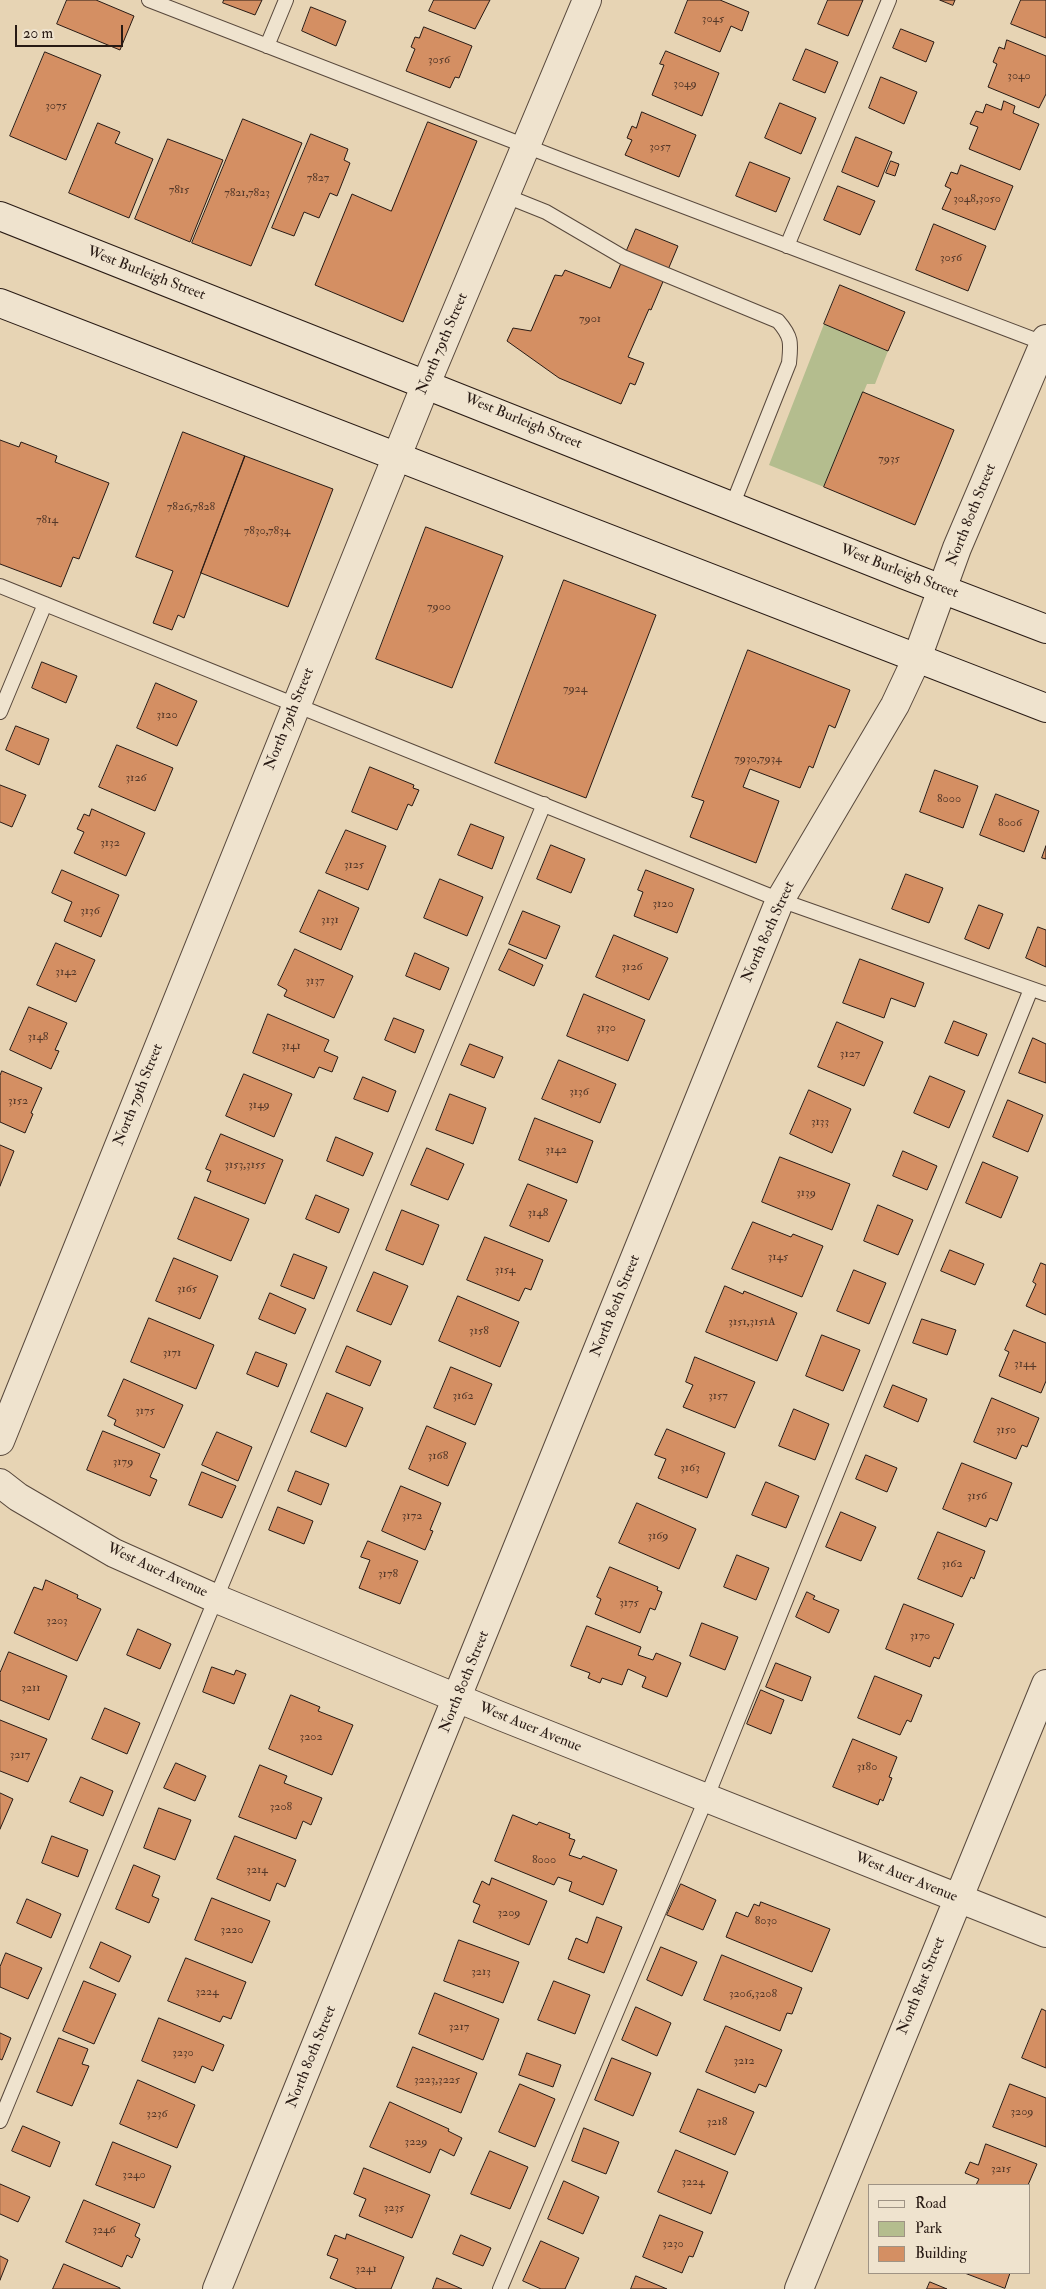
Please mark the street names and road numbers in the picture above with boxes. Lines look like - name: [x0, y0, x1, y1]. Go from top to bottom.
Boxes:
- street label: West Burleigh Street: [84, 243, 208, 305]
- street label: North 79th Street: [414, 291, 472, 397]
- street label: West Burleigh Street: [462, 390, 584, 454]
- street label: North 80th Street: [943, 461, 1001, 569]
- street label: West Burleigh Street: [837, 541, 961, 603]
- street label: North 79th Street: [261, 665, 319, 773]
- street label: North 80th Street: [739, 879, 799, 985]
- street label: North 79th Street: [110, 1041, 168, 1149]
- street label: North 80th Street: [587, 1252, 645, 1360]
- street label: West Auer Avenue: [104, 1540, 210, 1602]
- street label: North 80th Street: [436, 1628, 494, 1736]
- street label: West Auer Avenue: [476, 1699, 584, 1757]
- street label: West Auer Avenue: [852, 1849, 960, 1907]
- street label: North 81st Street: [894, 1935, 950, 2037]
- street label: North 80th Street: [283, 2003, 341, 2111]

